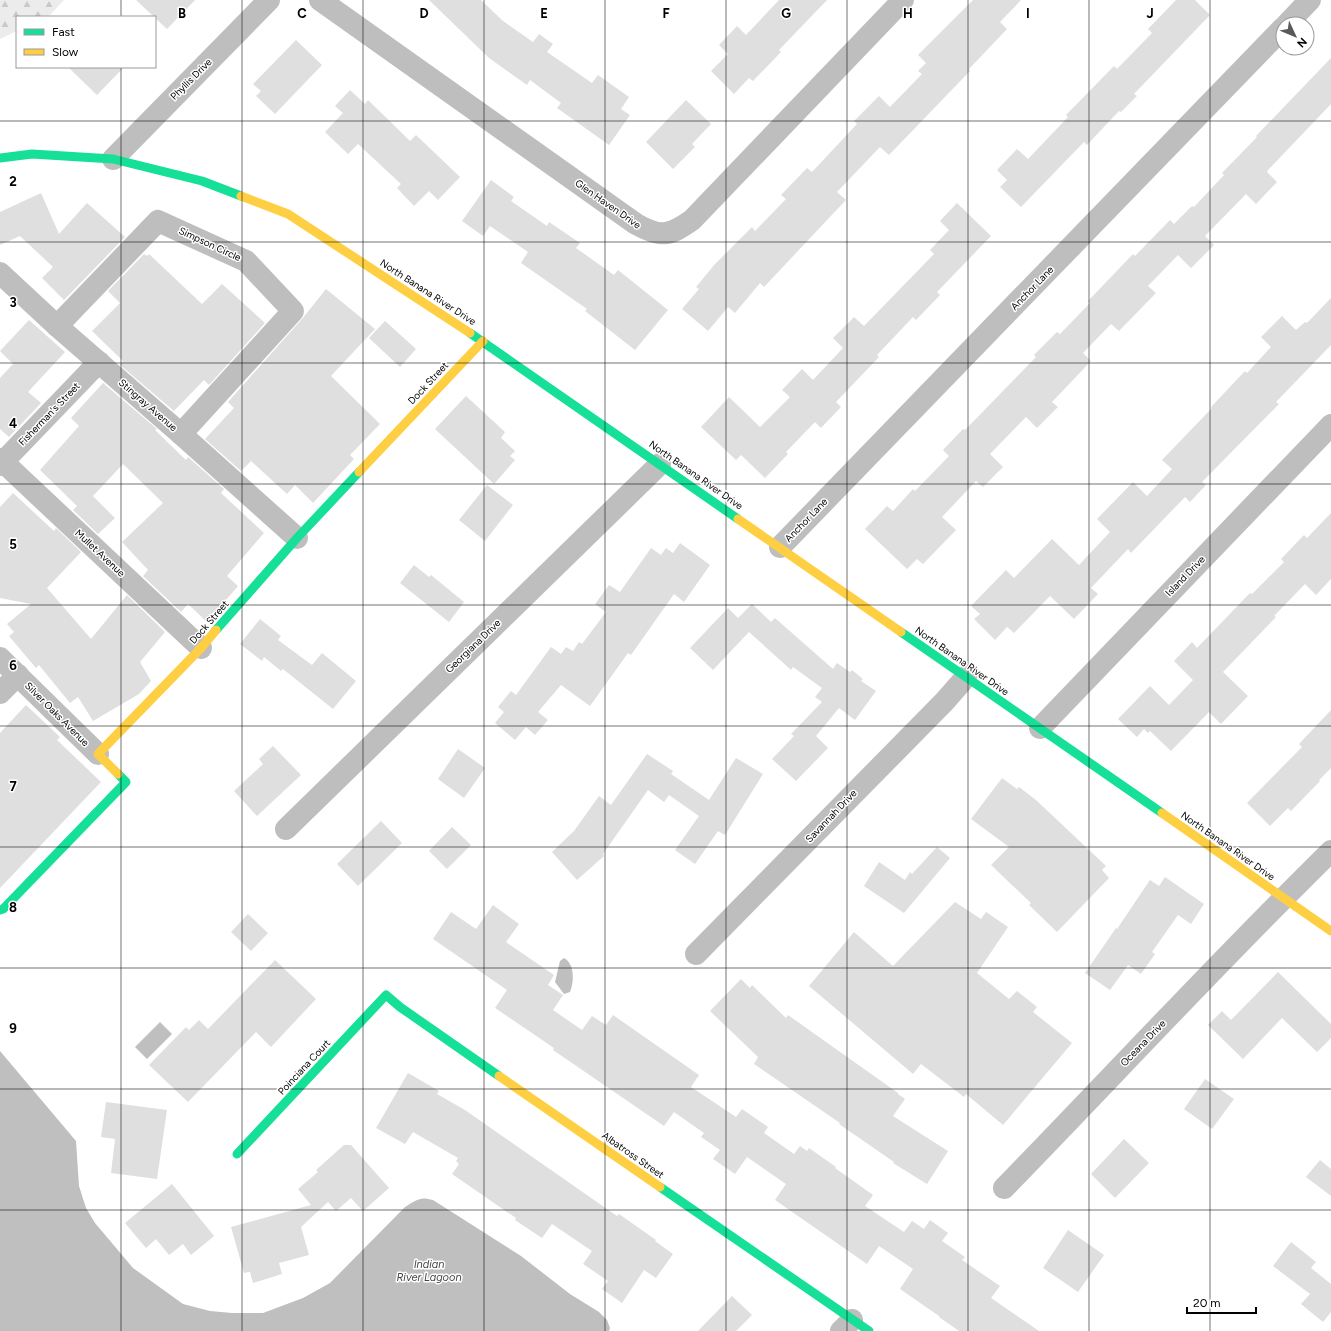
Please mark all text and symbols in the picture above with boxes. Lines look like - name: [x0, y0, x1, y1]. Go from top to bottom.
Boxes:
- text: B: [178, 6, 186, 21]
- text: C: [297, 6, 307, 21]
- text: D: [419, 6, 429, 21]
- text: E: [540, 6, 548, 21]
- text: F: [662, 6, 670, 21]
- text: G: [781, 6, 791, 21]
- text: H: [903, 6, 913, 21]
- text: I: [1026, 6, 1030, 21]
- text: J: [1146, 6, 1154, 21]
- legend: [16, 16, 156, 68]
- north arrow: [1275, 16, 1315, 56]
- text: Fast: [52, 25, 75, 39]
- text: N: [1294, 35, 1309, 50]
- text: Slow: [52, 45, 79, 59]
- street label: Phyllis Drive: [167, 55, 215, 103]
- text: 2: [9, 174, 17, 189]
- street label: Glen Haven Drive: [573, 176, 644, 232]
- street label: Simpson Circle: [177, 224, 244, 264]
- street label: North Banana River Drive: [378, 256, 479, 328]
- street label: Anchor Lane: [1008, 263, 1057, 313]
- text: 3: [9, 295, 17, 310]
- street label: Dock Street: [405, 359, 451, 407]
- street label: Stingray Avenue: [116, 376, 180, 434]
- street label: Fisherman's Street: [15, 379, 83, 448]
- text: 4: [9, 416, 17, 431]
- street label: North Banana River Drive: [646, 438, 746, 513]
- street label: Anchor Lane: [782, 495, 831, 545]
- street label: Mullet Avenue: [72, 526, 128, 580]
- text: 5: [9, 537, 17, 552]
- street label: Island Drive: [1162, 553, 1208, 599]
- street label: Dock Street: [187, 597, 232, 646]
- street label: Georgiana Drive: [443, 616, 504, 676]
- street label: North Banana River Drive: [912, 624, 1012, 699]
- text: 6: [9, 658, 17, 673]
- street label: Silver Oaks Avenue: [22, 679, 92, 749]
- text: 7: [9, 779, 17, 794]
- street label: Savannah Drive: [802, 786, 860, 845]
- street label: North Banana River Drive: [1178, 809, 1278, 884]
- text: 8: [9, 900, 17, 915]
- street label: Oceana Drive: [1117, 1017, 1169, 1069]
- text: 9: [9, 1021, 17, 1036]
- street label: Poinciana Court: [275, 1036, 333, 1097]
- street label: Albatross Street: [600, 1129, 667, 1181]
- water label: Indian River Lagoon: [396, 1258, 462, 1284]
- scale bar: [1187, 1289, 1256, 1315]
- text: 20 m: [1193, 1296, 1221, 1310]

